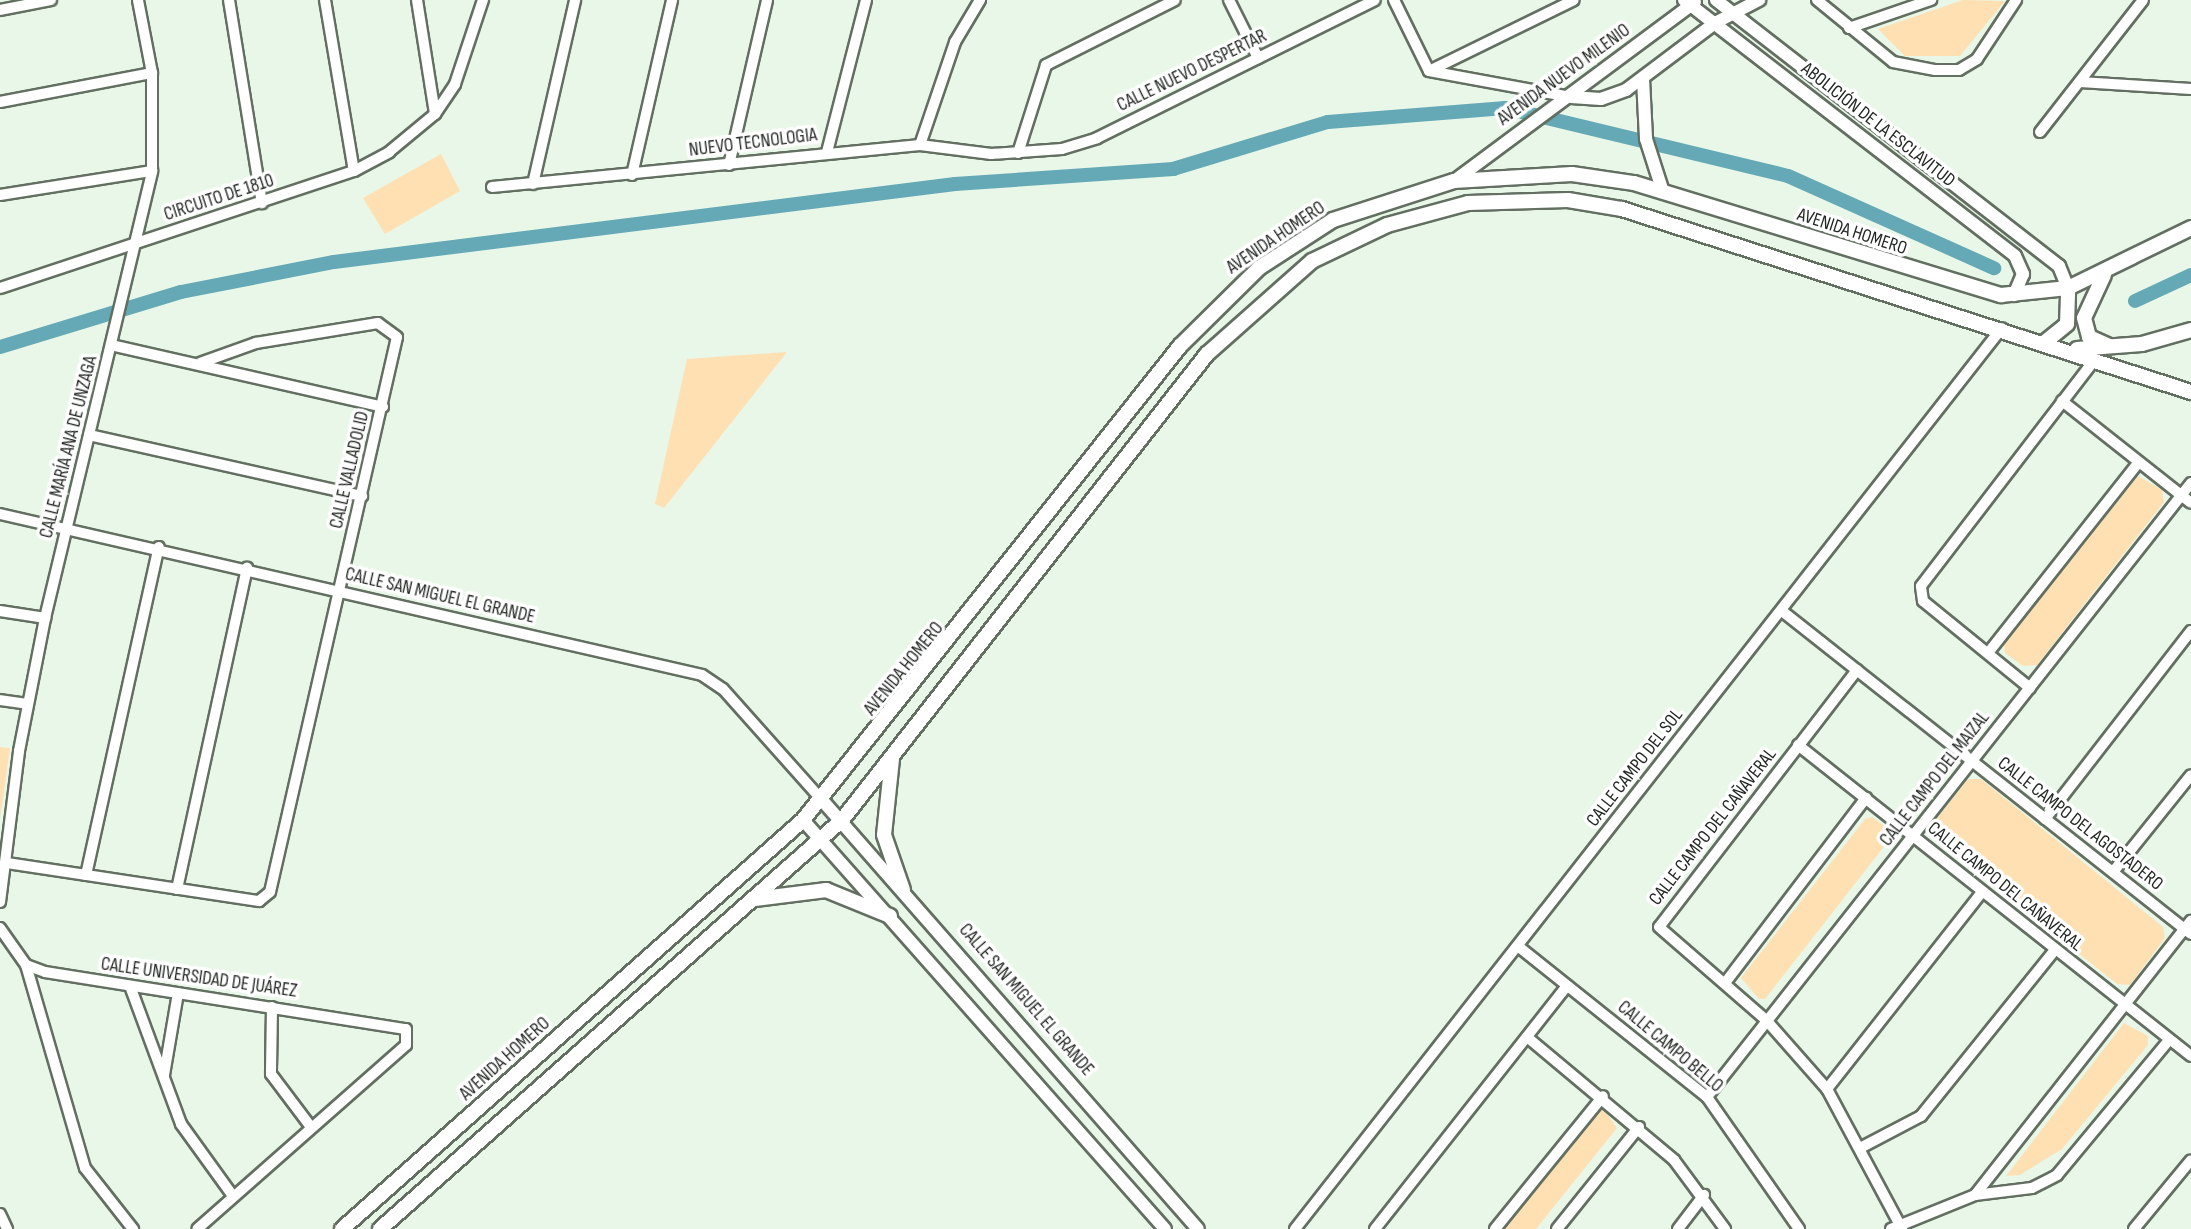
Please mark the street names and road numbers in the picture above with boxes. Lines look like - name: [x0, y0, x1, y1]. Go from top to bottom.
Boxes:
- street label: AVENIDA NUEVO MILENIO: [1493, 19, 1635, 131]
- street label: CALLE NUEVO DESPERTAR: [1114, 25, 1270, 117]
- street label: ABOLICIÓN DE LA ESCLAVITUD: [1796, 58, 1960, 192]
- street label: NUEVO TECNOLOGIA: [688, 124, 818, 162]
- street label: CIRCUITO DE 1810: [161, 170, 277, 226]
- street label: AVENIDA HOMERO: [1222, 197, 1330, 279]
- street label: AVENIDA HOMERO: [1794, 204, 1910, 260]
- street label: CALLE MARÍA ANA DE UNZAGA: [35, 353, 103, 541]
- street label: CALLE VALLADOLID: [325, 409, 375, 531]
- street label: CALLE SAN MIGUEL EL GRANDE: [343, 563, 537, 629]
- street label: AVENIDA HOMERO: [859, 618, 949, 720]
- street label: CALLE CAMPO DEL SOL: [1582, 705, 1688, 831]
- street label: CALLE CAMPO DEL MAIZAL: [1875, 707, 1995, 851]
- street label: CALLE CAMPO DEL CAÑAVERAL: [1644, 744, 1782, 910]
- street label: CALLE CAMPO DEL AGOSTADERO: [1993, 752, 2167, 896]
- street label: CALLE CAMPO DEL CAÑAVERAL: [1923, 817, 2087, 957]
- street label: CALLE SAN MIGUEL EL GRANDE: [954, 919, 1098, 1081]
- street label: CALLE UNIVERSIDAD DE JUÁREZ: [99, 953, 299, 1003]
- street label: CALLE CAMPO BELLO: [1613, 996, 1727, 1098]
- street label: AVENIDA HOMERO: [455, 1012, 555, 1106]

